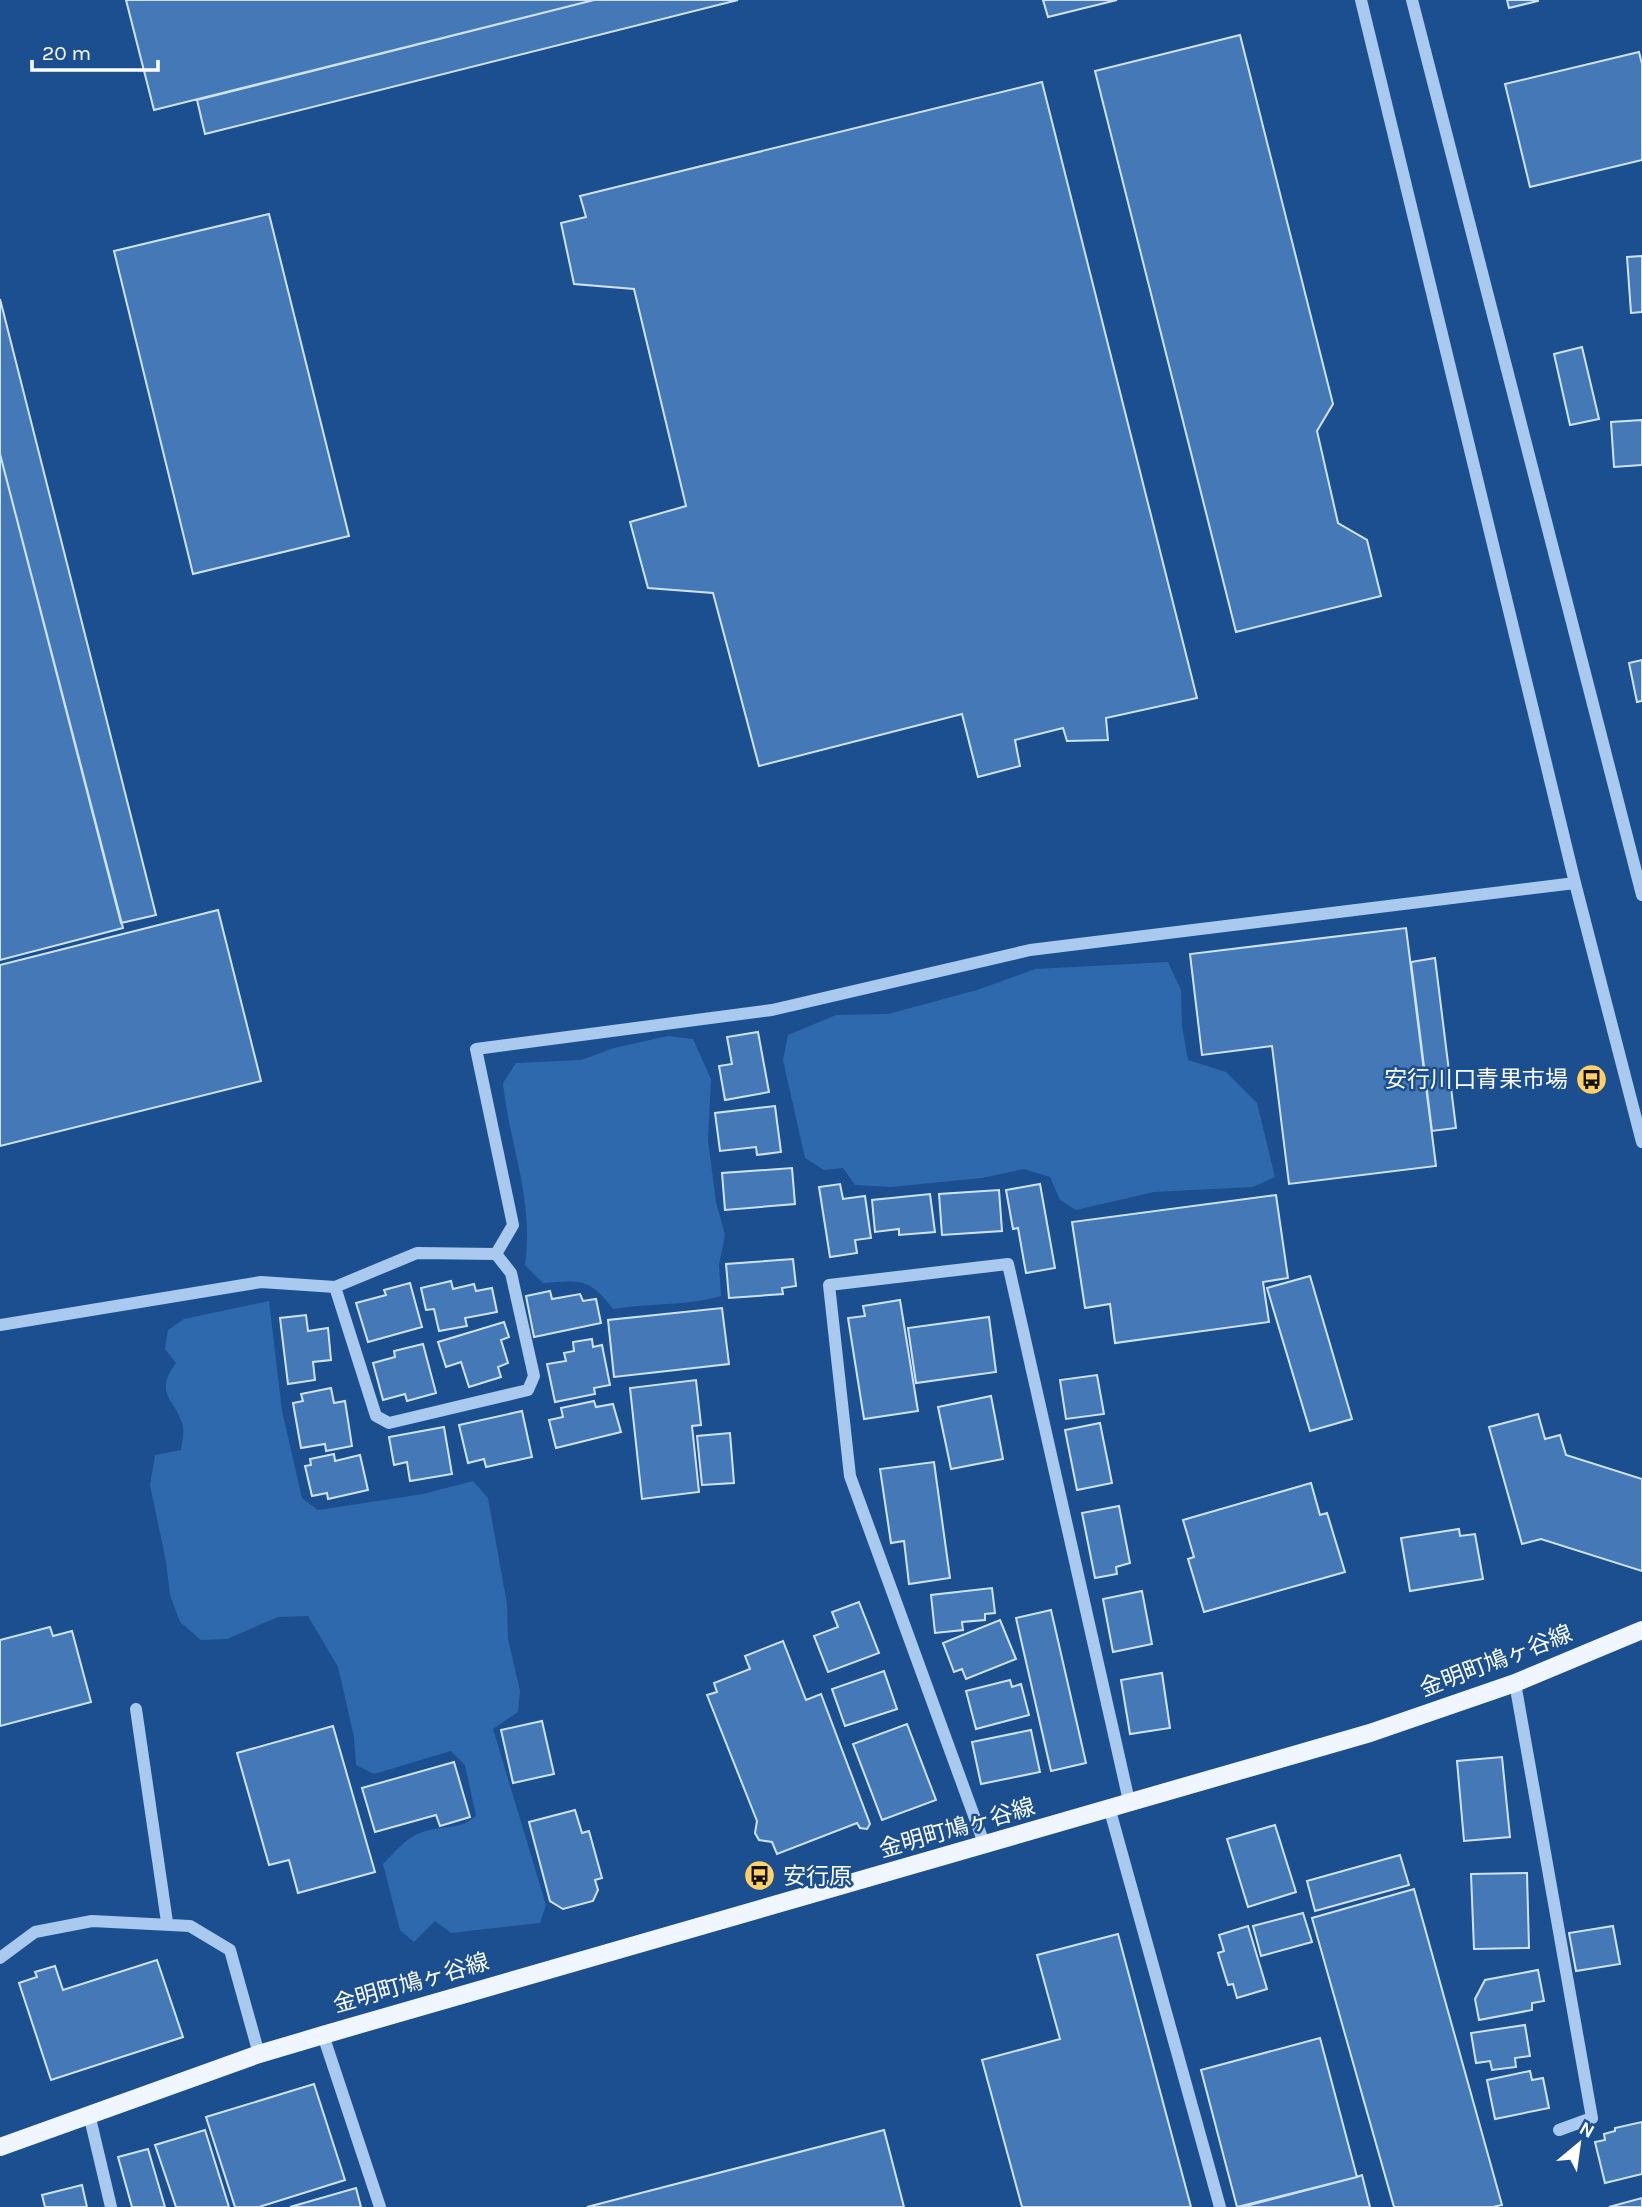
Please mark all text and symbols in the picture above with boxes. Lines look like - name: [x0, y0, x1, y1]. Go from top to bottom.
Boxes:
- scale bar: [32, 28, 158, 72]
- text: 20 m: [42, 41, 91, 65]
- bus stop icon: 安行川口青果市場: [1574, 1062, 1608, 1096]
- place label: 安行川口青果市場: [1384, 1066, 1568, 1093]
- street label: 金明町鳩ヶ谷線: [1416, 1620, 1576, 1702]
- street label: 金明町鳩ヶ谷線: [876, 1793, 1038, 1863]
- bus stop icon: 安行原: [743, 1859, 777, 1893]
- place label: 安行原: [783, 1863, 852, 1890]
- street label: 金明町鳩ヶ谷線: [330, 1948, 492, 2018]
- north arrow: [1544, 2109, 1614, 2179]
- text: N: [1575, 2117, 1598, 2143]

